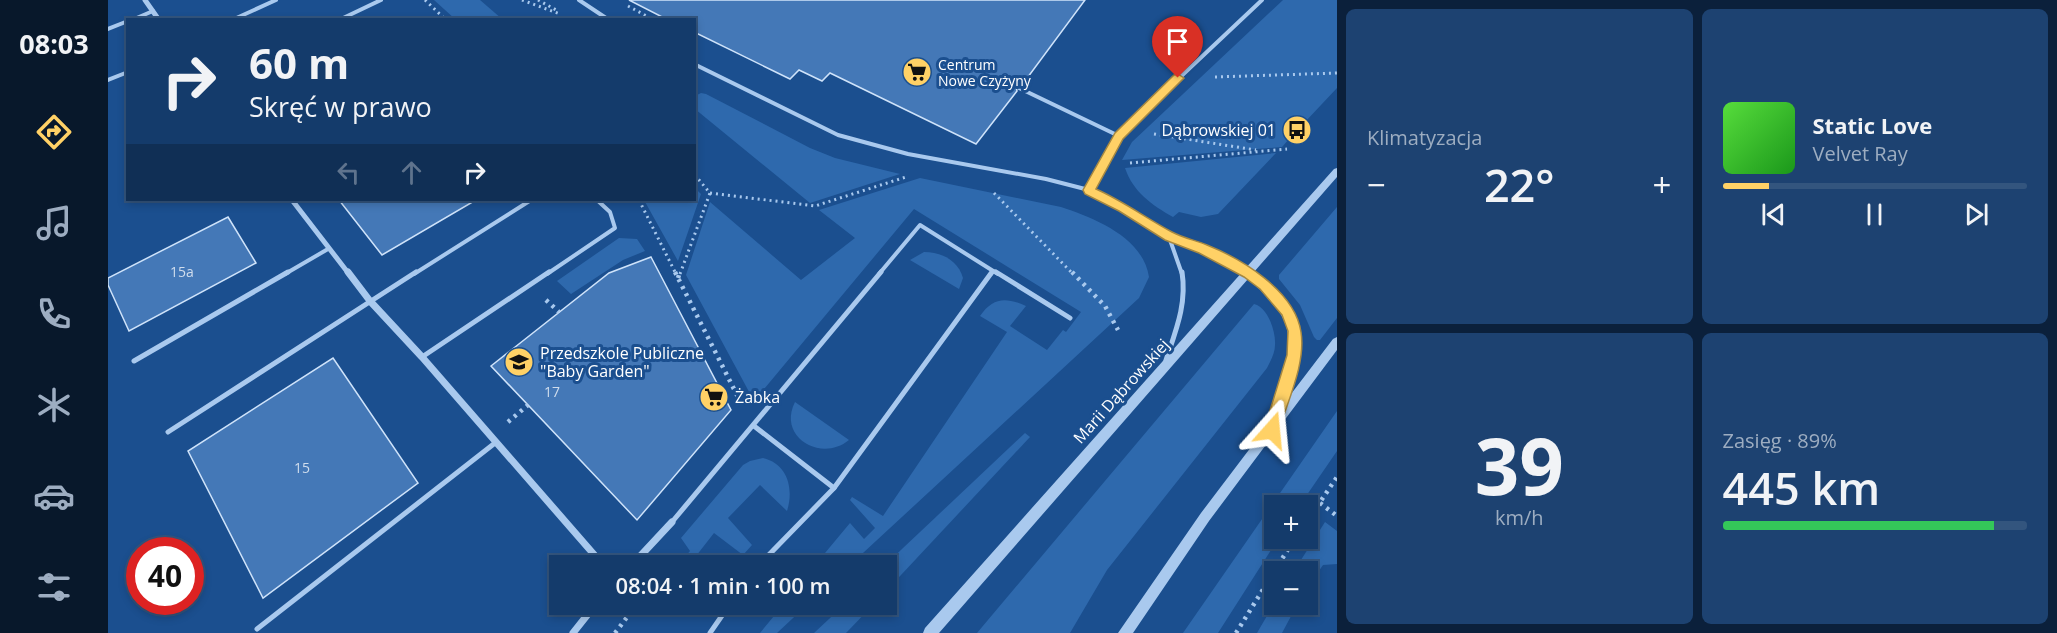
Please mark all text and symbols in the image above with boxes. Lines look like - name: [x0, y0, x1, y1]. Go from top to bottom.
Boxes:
- pin: [1152, 16, 1203, 78]
- text: 08:03: [19, 25, 89, 62]
- icon: arrive: [1161, 25, 1194, 58]
- text: 60 m: [249, 34, 349, 91]
- icon: right: [150, 42, 228, 120]
- place label: Centrum Nowe Czyżyny: [938, 55, 1032, 90]
- supermarket icon: Centrum Nowe Czyżyny: [901, 56, 933, 88]
- text: Skręć w prawo: [249, 88, 432, 125]
- text: Static Love: [1813, 110, 1932, 140]
- icon: directions: [33, 111, 75, 153]
- bus stop icon: Dąbrowskiej 01: [1281, 114, 1313, 146]
- place label: Dąbrowskiej 01: [1162, 119, 1276, 141]
- text: Klimatyzacja: [1367, 124, 1482, 151]
- text: Velvet Ray: [1813, 140, 1908, 167]
- text: 22°: [1484, 154, 1555, 215]
- icon: left: [332, 156, 365, 189]
- icon: ahead: [395, 156, 428, 189]
- icon: right: [458, 156, 491, 189]
- text: −: [1367, 162, 1386, 207]
- text: +: [1653, 162, 1671, 207]
- icon: previous: [1757, 198, 1790, 231]
- icon: pause: [1858, 198, 1891, 231]
- icon: next: [1960, 198, 1993, 231]
- icon: music: [33, 202, 75, 244]
- house number: 15a: [170, 262, 194, 281]
- icon: phone: [33, 293, 75, 335]
- street label: Marii Dąbrowskiej: [1068, 334, 1174, 448]
- place label: Przedszkole Publiczne "Baby Garden": [540, 342, 704, 382]
- school or university icon: Przedszkole Publiczne "Baby Garden": [503, 346, 535, 378]
- supermarket icon: Żabka: [698, 381, 730, 413]
- house number: 17: [544, 382, 560, 401]
- icon: climate: [33, 384, 75, 426]
- place label: Żabka: [735, 386, 780, 408]
- position arrow: [1240, 398, 1304, 462]
- text: 39: [1475, 412, 1564, 518]
- text: Zasięg · 89%: [1723, 427, 1837, 454]
- text: 445 km: [1723, 457, 1880, 518]
- house number: 15: [294, 458, 310, 477]
- icon: car: [33, 475, 75, 517]
- map controls: [1264, 495, 1318, 615]
- button: +: [1264, 495, 1318, 549]
- text: km/h: [1495, 504, 1544, 531]
- speed limit sign: 40: [126, 537, 204, 615]
- button: −: [1264, 561, 1318, 615]
- icon: filters: [33, 566, 75, 608]
- text: 08:04 · 1 min · 100 m: [615, 570, 831, 600]

